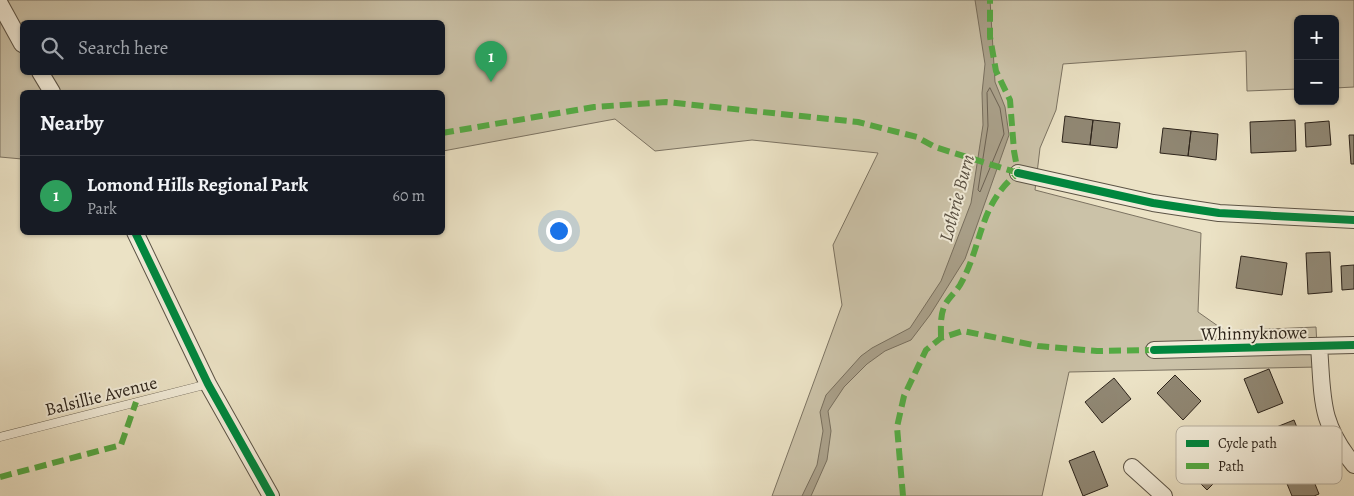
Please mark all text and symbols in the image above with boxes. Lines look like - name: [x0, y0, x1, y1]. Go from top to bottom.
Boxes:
- map controls: [1294, 15, 1339, 105]
- button: +: [1294, 15, 1339, 60]
- search box: [20, 20, 445, 75]
- icon: search: [38, 34, 66, 62]
- text: Search here: [78, 35, 168, 61]
- pin: 1: [475, 41, 507, 82]
- button: −: [1294, 60, 1339, 105]
- text: Nearby: [40, 109, 103, 137]
- water label: Lothrie Burn: [933, 151, 981, 245]
- text: Lomond Hills Regional Park: [87, 172, 308, 198]
- text: 1: [53, 185, 59, 207]
- text: 60 m: [393, 185, 425, 207]
- text: Park: [87, 198, 117, 220]
- your location: [546, 218, 572, 244]
- street label: Whinnyknowe: [1199, 320, 1308, 346]
- street label: Balsillie Avenue: [42, 370, 160, 422]
- legend: [1176, 426, 1342, 484]
- text: Cycle path: [1218, 434, 1278, 453]
- text: Path: [1218, 457, 1245, 476]

